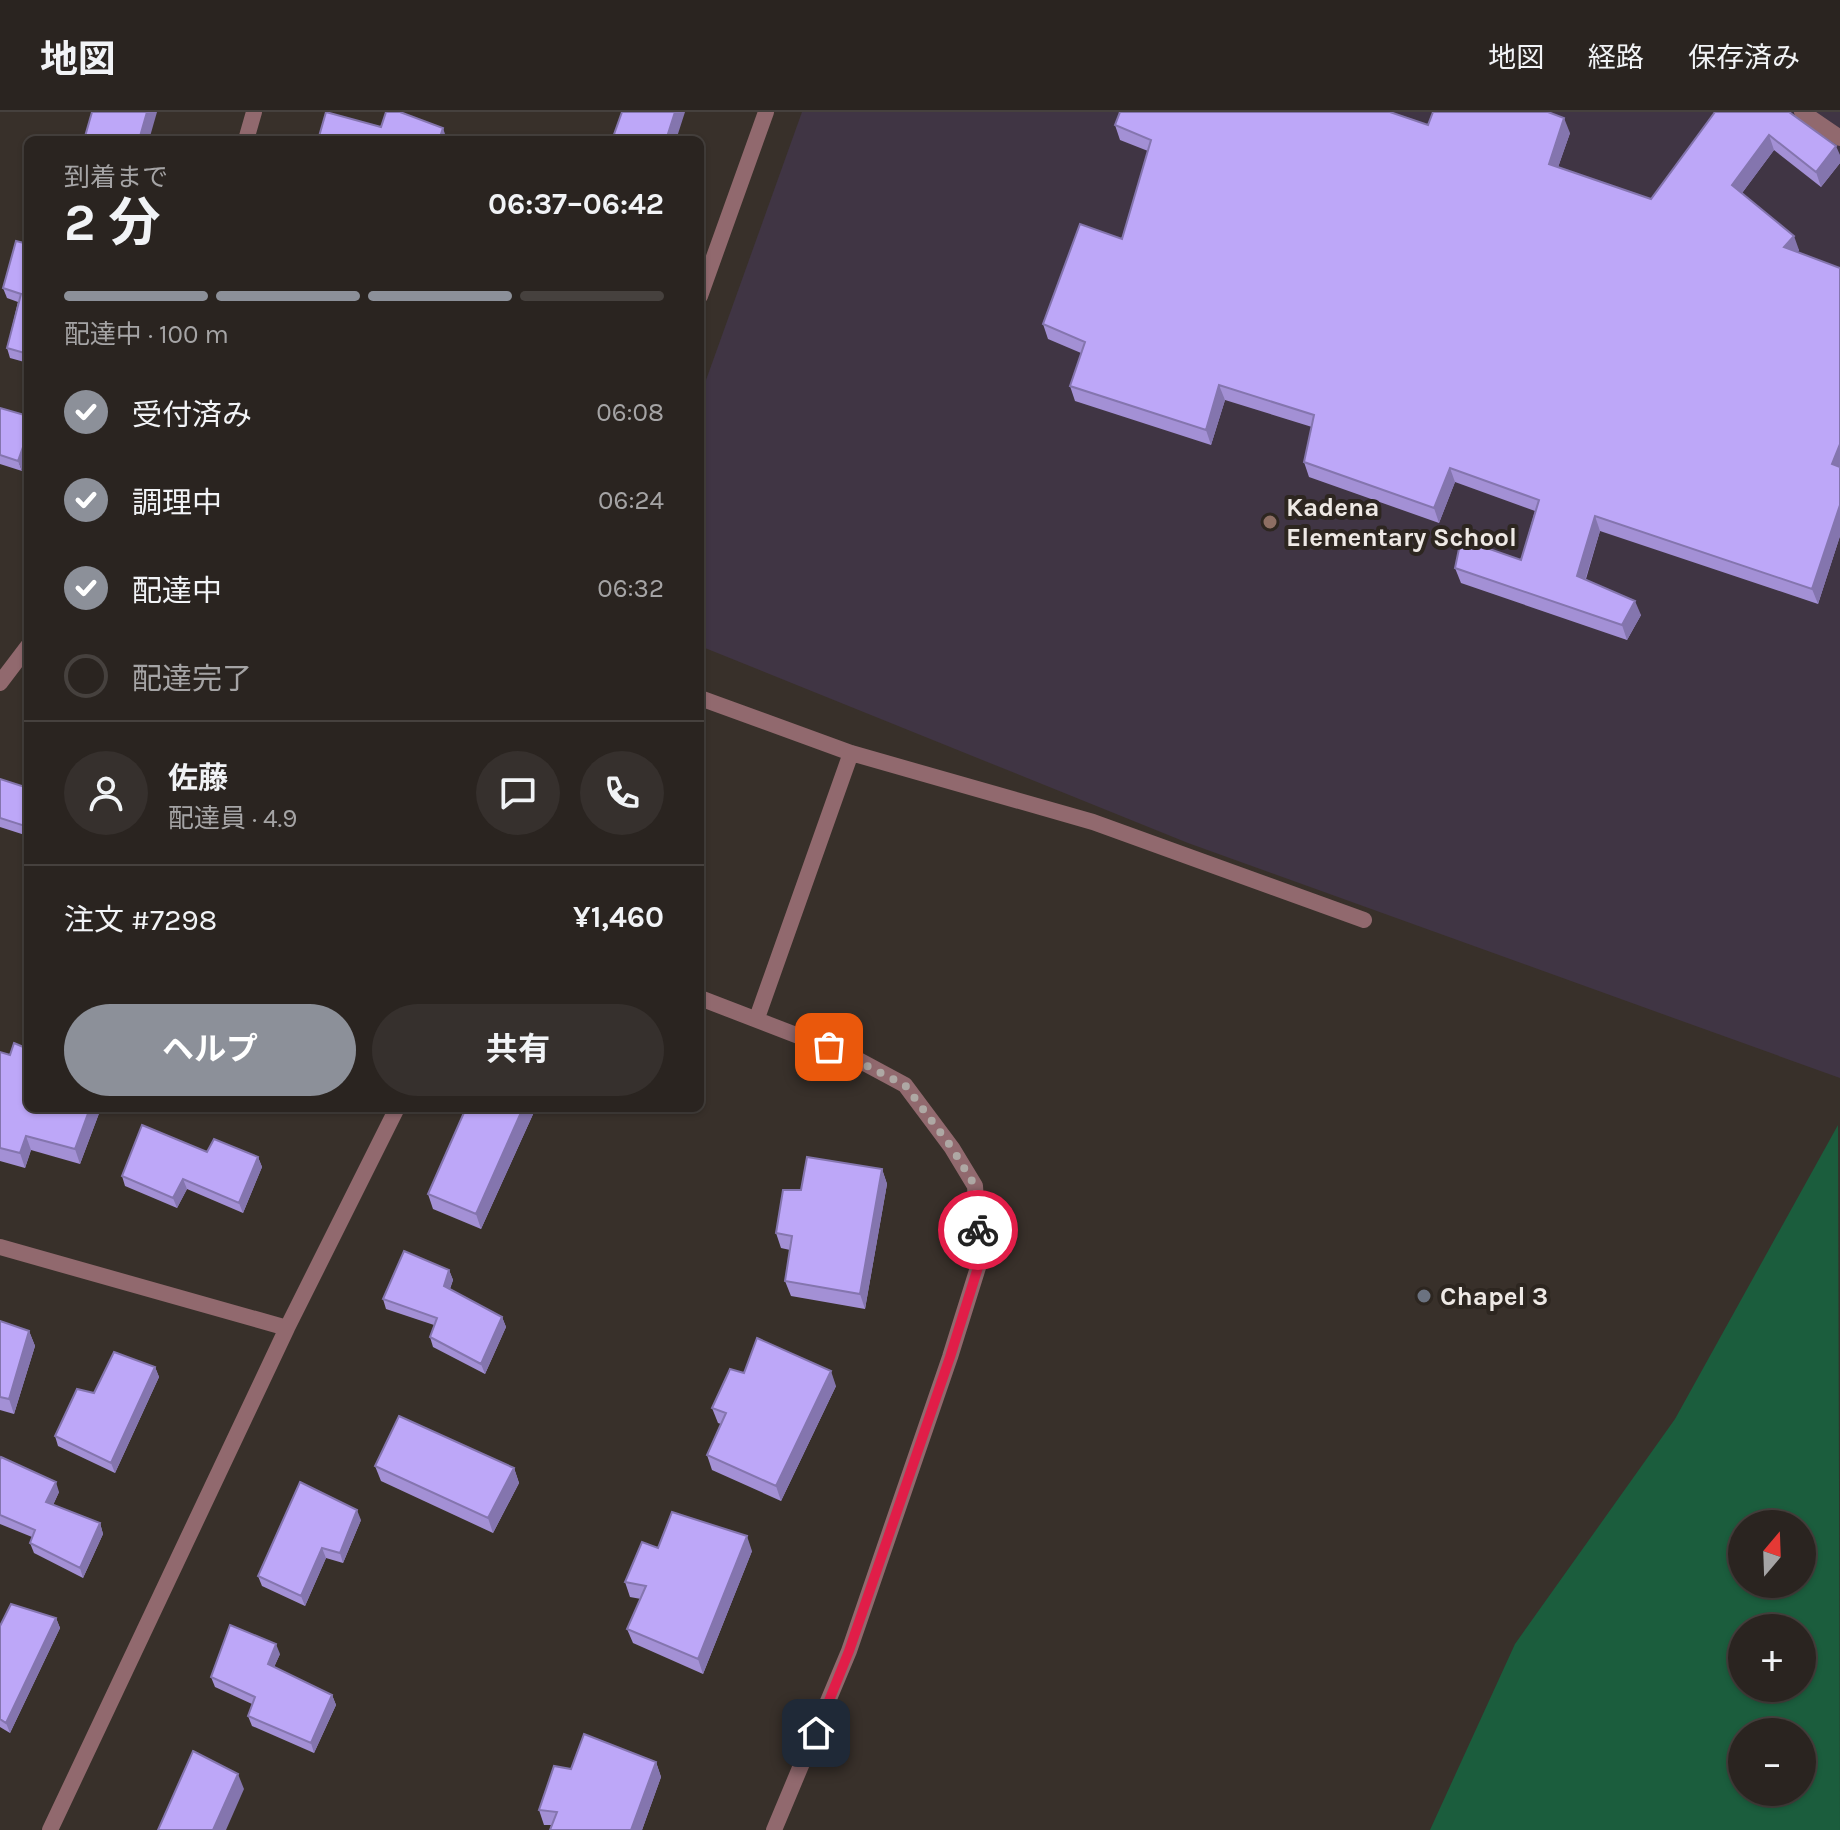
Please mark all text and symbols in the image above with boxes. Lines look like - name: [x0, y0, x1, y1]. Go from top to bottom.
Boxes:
- text: 地図: [40, 37, 116, 82]
- text: 地図: [1488, 41, 1544, 74]
- text: 経路: [1588, 41, 1644, 74]
- text: 保存済み: [1688, 41, 1800, 74]
- text: 到着まで: [64, 162, 168, 193]
- text: 06:37–06:42: [488, 186, 664, 222]
- text: 2 分: [64, 192, 161, 253]
- text: 配達中 · 100 m: [64, 319, 229, 350]
- icon: check: [64, 390, 108, 434]
- text: 受付済み: [132, 397, 252, 433]
- text: 06:08: [596, 397, 664, 428]
- icon: check: [64, 478, 108, 522]
- text: 調理中: [132, 485, 222, 521]
- text: 06:24: [598, 485, 664, 516]
- place label: Kadena Elementary School: [1286, 492, 1517, 553]
- marker: Kadena Elementary School: [1261, 513, 1279, 531]
- icon: check: [64, 566, 108, 610]
- text: 配達中: [132, 573, 222, 609]
- text: 06:32: [597, 573, 664, 604]
- text: 配達完了: [132, 661, 252, 697]
- button: person: [64, 751, 148, 835]
- button: chat: [476, 751, 560, 835]
- button: phone: [580, 751, 664, 835]
- text: 佐藤: [168, 760, 228, 796]
- text: 配達員 · 4.9: [168, 803, 297, 834]
- text: ¥1,460: [573, 899, 664, 935]
- text: 注文 #7298: [64, 902, 217, 938]
- button: ヘルプ: [64, 1004, 356, 1096]
- button: 共有: [372, 1004, 664, 1096]
- pin: [795, 1013, 863, 1081]
- icon: bag: [807, 1025, 851, 1069]
- courier: [938, 1190, 1018, 1270]
- icon: bike: [956, 1208, 1000, 1252]
- place label: Chapel 3: [1440, 1281, 1548, 1312]
- marker: Chapel 3: [1415, 1287, 1433, 1305]
- north arrow: [1728, 1510, 1816, 1598]
- map controls: [1728, 1510, 1816, 1806]
- button: +: [1728, 1614, 1816, 1702]
- pin: [782, 1699, 850, 1767]
- icon: home: [794, 1711, 838, 1755]
- button: −: [1728, 1718, 1816, 1806]

